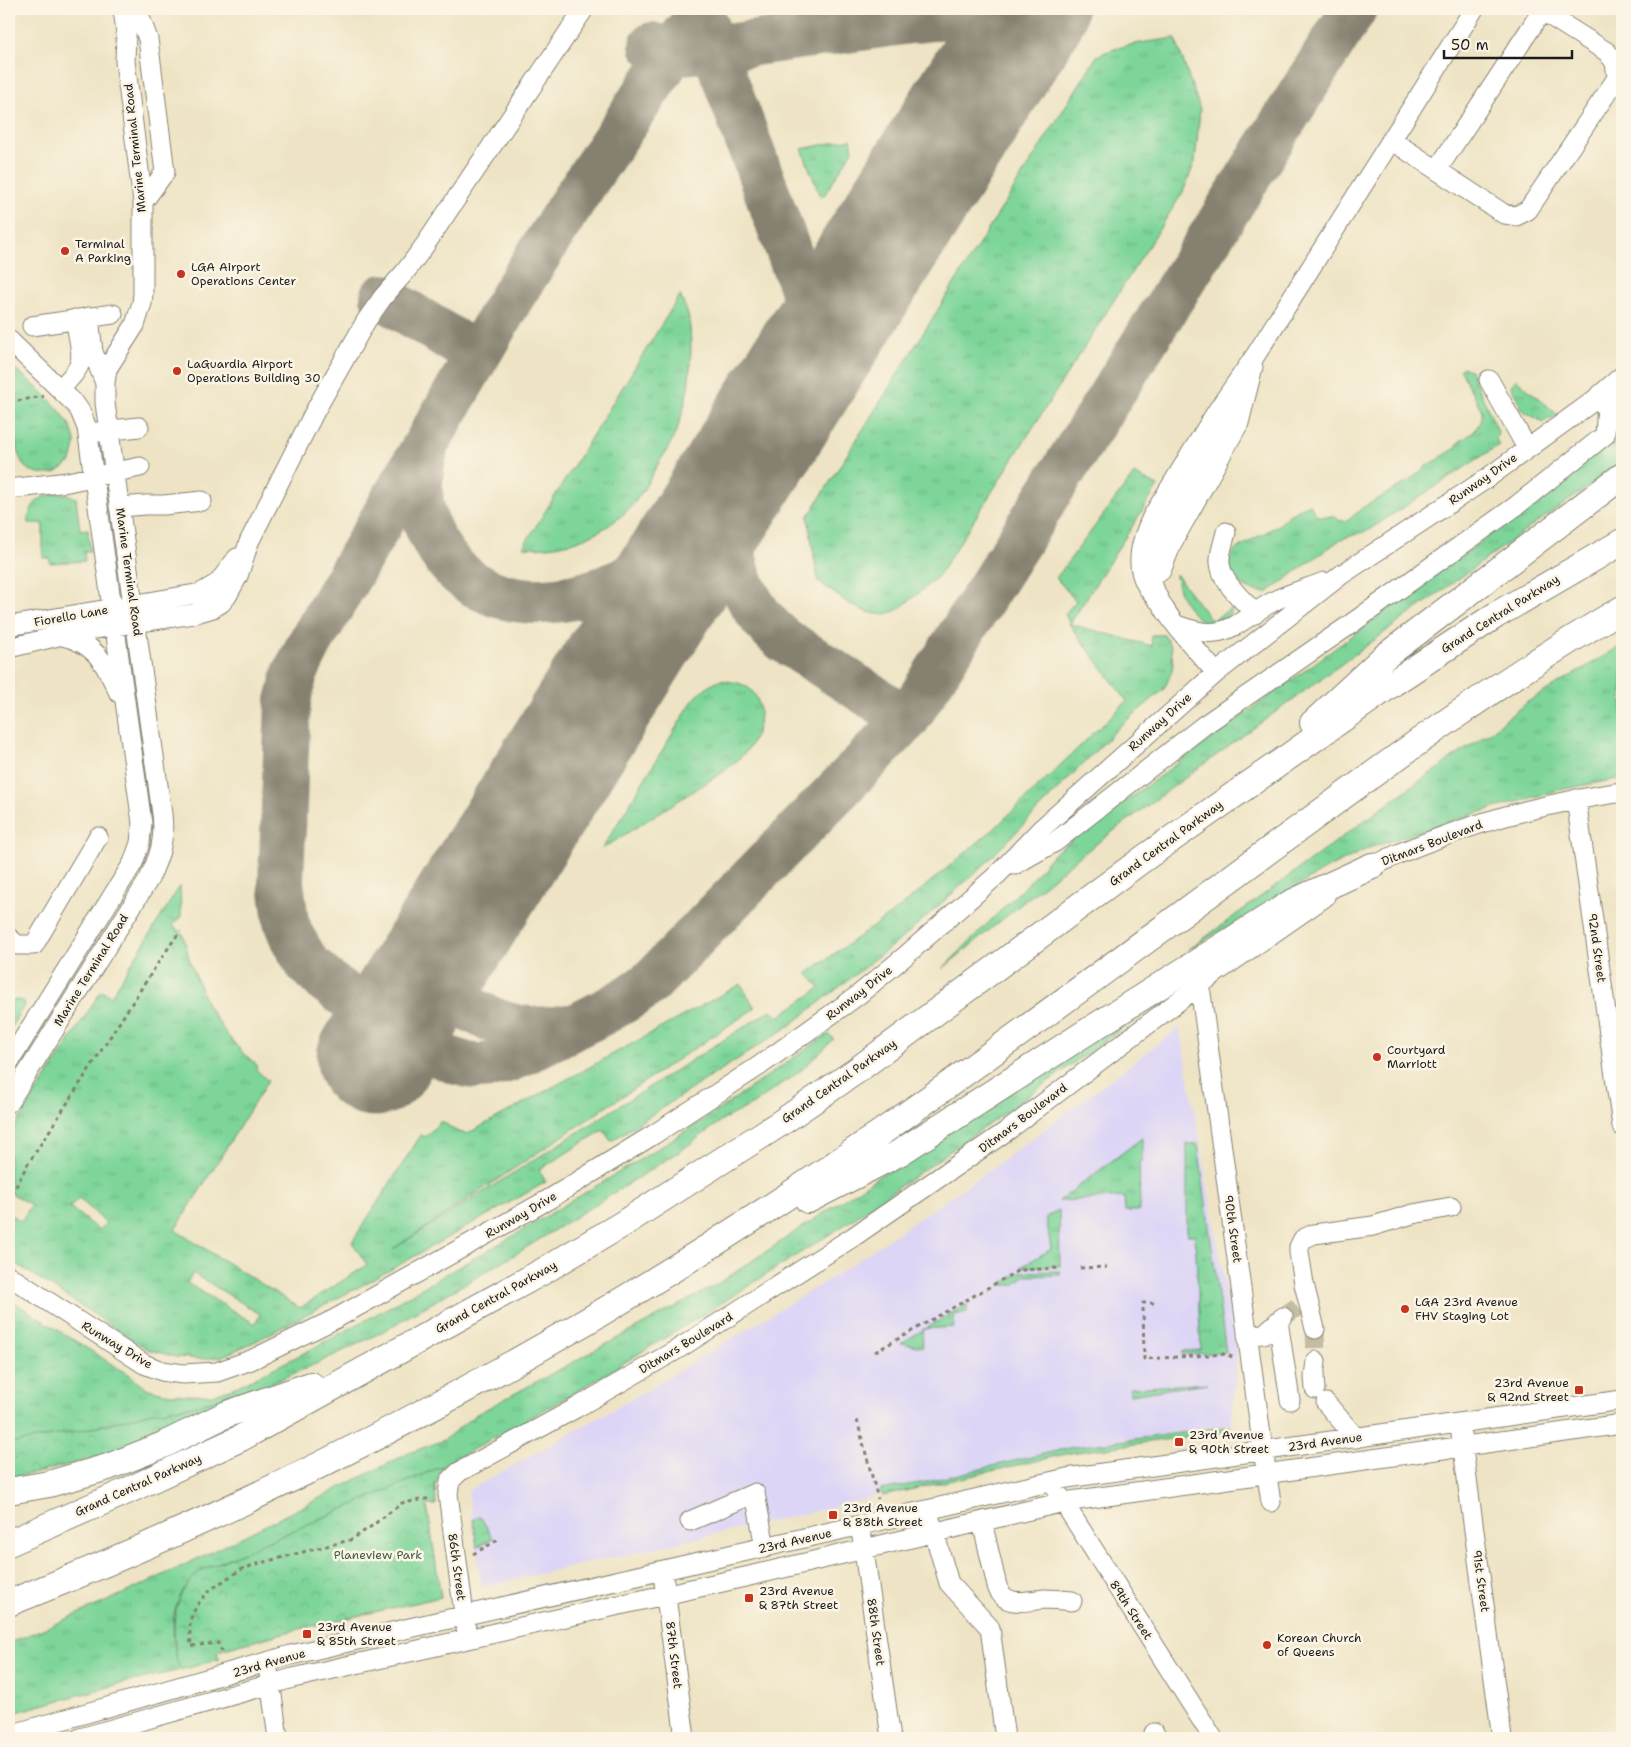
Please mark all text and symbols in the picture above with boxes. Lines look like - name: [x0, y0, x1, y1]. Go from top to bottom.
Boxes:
- scale bar: [1444, 28, 1571, 60]
- text: 50 m: [1451, 35, 1489, 55]
- street label: Marine Terminal Road: [120, 82, 150, 213]
- place label: Terminal A Parking: [75, 236, 131, 266]
- marker: Terminal A Parking: [59, 245, 71, 257]
- place label: LGA Airport Operations Center: [191, 259, 296, 289]
- marker: LGA Airport Operations Center: [175, 268, 187, 280]
- place label: LaGuardia Airport Operations Building 30: [187, 356, 321, 386]
- marker: LaGuardia Airport Operations Building 30: [171, 365, 183, 377]
- street label: Runway Drive: [1446, 449, 1521, 509]
- street label: Marine Terminal Road: [112, 507, 146, 638]
- street label: Grand Central Parkway: [1438, 571, 1562, 657]
- street label: Fiorello Lane: [33, 602, 110, 630]
- street label: Runway Drive: [1125, 689, 1195, 755]
- street label: Grand Central Parkway: [1106, 796, 1226, 890]
- street label: Ditmars Boulevard: [1379, 816, 1485, 870]
- street label: Marine Terminal Road: [50, 911, 132, 1029]
- street label: 92nd Street: [1584, 912, 1610, 984]
- street label: Runway Drive: [823, 962, 896, 1024]
- street label: Grand Central Parkway: [778, 1035, 900, 1127]
- place label: Courtyard Marriott: [1387, 1042, 1446, 1072]
- marker: Courtyard Marriott: [1371, 1051, 1383, 1063]
- street label: Ditmars Boulevard: [976, 1079, 1071, 1157]
- street label: Runway Drive: [482, 1188, 560, 1242]
- street label: 90th Street: [1220, 1194, 1246, 1264]
- street label: Grand Central Parkway: [432, 1257, 560, 1337]
- place label: LGA 23rd Avenue FHV Staging Lot: [1415, 1294, 1518, 1324]
- marker: LGA 23rd Avenue FHV Staging Lot: [1399, 1303, 1411, 1315]
- street label: Ditmars Boulevard: [636, 1308, 736, 1377]
- street label: Runway Drive: [79, 1318, 156, 1373]
- place label: 23rd Avenue & 92nd Street: [1487, 1375, 1569, 1405]
- marker: 23rd Avenue & 92nd Street: [1573, 1384, 1585, 1396]
- place label: 23rd Avenue & 90th Street: [1189, 1427, 1269, 1457]
- street label: 23rd Avenue: [1287, 1429, 1363, 1455]
- marker: 23rd Avenue & 90th Street: [1173, 1436, 1185, 1448]
- street label: Grand Central Parkway: [72, 1450, 204, 1520]
- place label: 23rd Avenue & 88th Street: [843, 1500, 923, 1530]
- marker: 23rd Avenue & 88th Street: [827, 1509, 839, 1521]
- street label: 23rd Avenue: [757, 1525, 834, 1557]
- street label: 86th Street: [444, 1532, 470, 1602]
- park label: Planeview Park: [334, 1547, 422, 1563]
- street label: 91st Street: [1469, 1549, 1493, 1613]
- street label: 89th Street: [1106, 1577, 1156, 1643]
- place label: 23rd Avenue & 87th Street: [759, 1583, 838, 1613]
- marker: 23rd Avenue & 87th Street: [743, 1592, 755, 1604]
- street label: 88th Street: [863, 1597, 889, 1667]
- place label: 23rd Avenue & 85th Street: [317, 1619, 396, 1649]
- street label: 87th Street: [662, 1620, 686, 1690]
- marker: 23rd Avenue & 85th Street: [301, 1628, 313, 1640]
- place label: Korean Church of Queens: [1277, 1630, 1362, 1660]
- marker: Korean Church of Queens: [1261, 1639, 1273, 1651]
- street label: 23rd Avenue: [231, 1645, 307, 1681]

